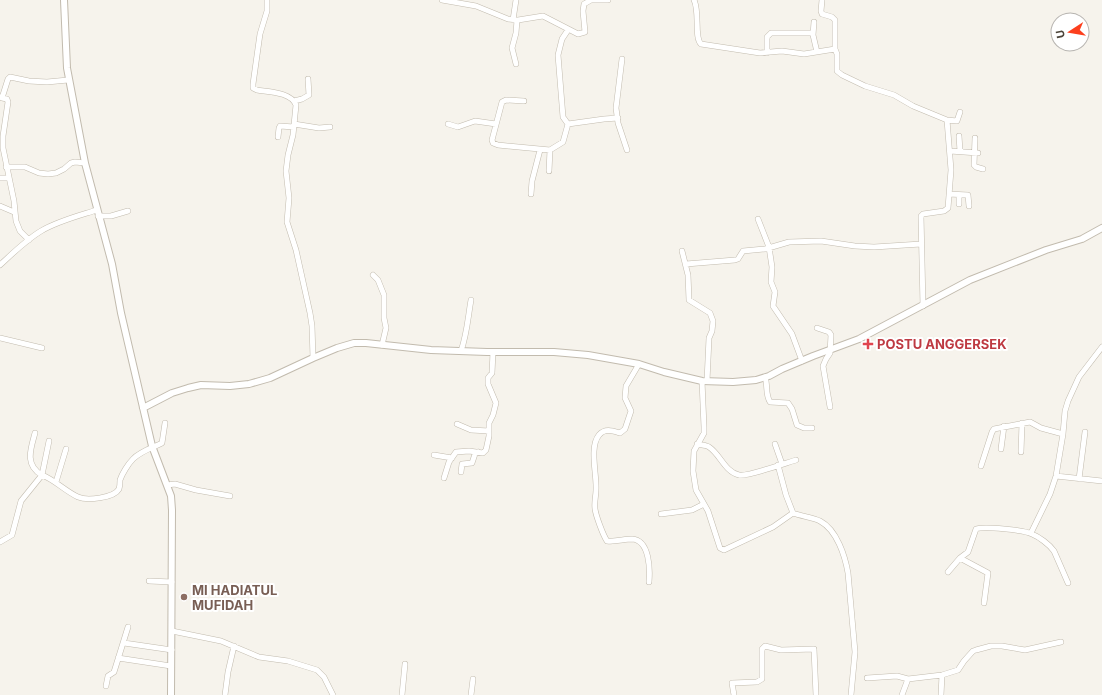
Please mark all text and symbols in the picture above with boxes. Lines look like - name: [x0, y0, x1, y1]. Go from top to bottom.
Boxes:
- north arrow: [1050, 12, 1090, 52]
- text: U: [1053, 29, 1068, 39]
- place label: POSTU ANGGERSEK: [877, 336, 1007, 352]
- marker: POSTU ANGGERSEK: [862, 338, 874, 350]
- place label: MI HADIATUL MUFIDAH: [192, 582, 277, 613]
- marker: MI HADIATUL MUFIDAH: [179, 592, 189, 602]

